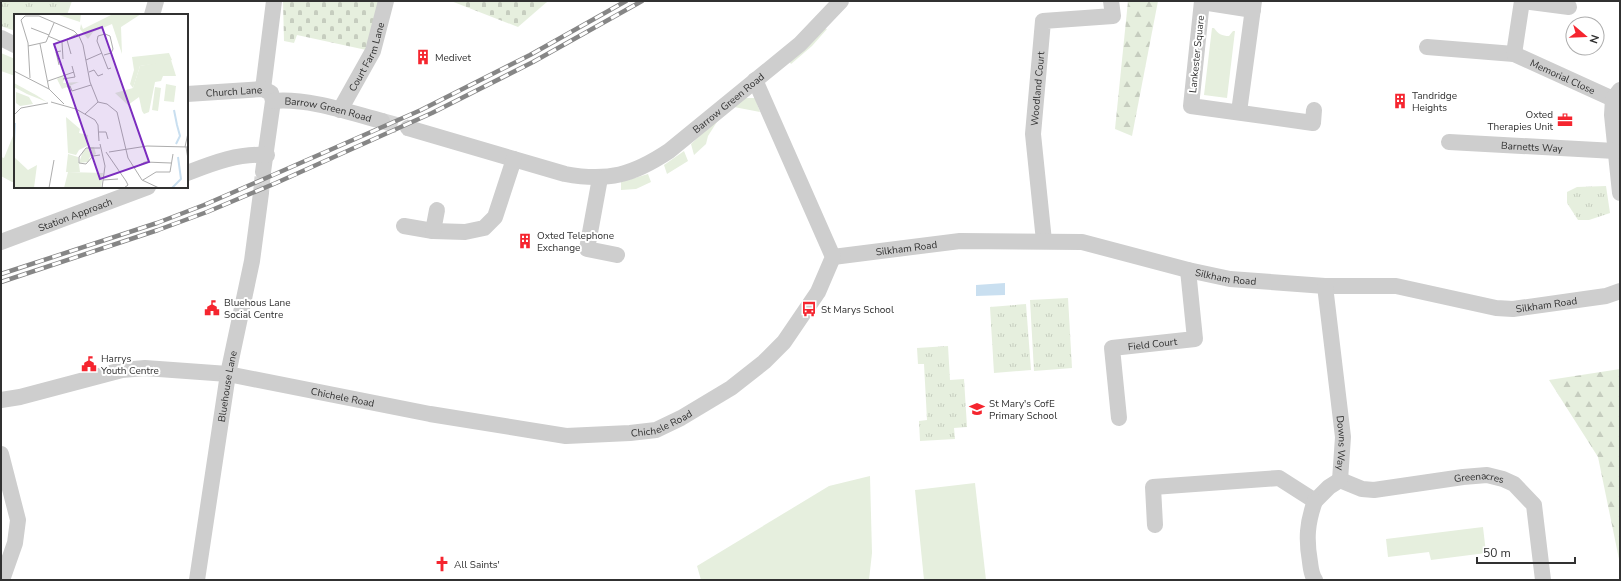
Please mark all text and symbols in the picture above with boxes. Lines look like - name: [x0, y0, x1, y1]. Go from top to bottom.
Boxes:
- inset map: [14, 14, 188, 188]
- street label: Lankester Square: [1186, 15, 1208, 94]
- north arrow: [1565, 16, 1605, 56]
- street label: Court Farm Lane: [346, 21, 388, 94]
- text: N: [1586, 33, 1602, 45]
- building icon: Medivet: [414, 48, 432, 66]
- street label: Woodland Court: [1028, 50, 1048, 127]
- place label: Medivet: [435, 51, 471, 65]
- street label: Memorial Close: [1528, 56, 1597, 98]
- street label: Barrow Green Road: [690, 70, 768, 137]
- street label: Church Lane: [205, 83, 262, 101]
- place label: Tandridge Heights: [1412, 89, 1457, 115]
- building icon: Tandridge Heights: [1391, 92, 1409, 110]
- street label: Barrow Green Road: [284, 95, 373, 126]
- place label: Oxted Therapies Unit: [1488, 108, 1553, 134]
- office icon: Oxted Therapies Unit: [1556, 111, 1574, 129]
- street label: Barnetts Way: [1501, 139, 1564, 156]
- street label: Station Approach: [36, 195, 114, 236]
- place label: Oxted Telephone Exchange: [537, 229, 614, 255]
- building icon: Oxted Telephone Exchange: [516, 232, 534, 250]
- street label: Silkham Road: [875, 238, 938, 260]
- street label: Silkham Road: [1194, 266, 1257, 289]
- street label: Silkham Road: [1515, 294, 1578, 317]
- place label: Bluehous Lane Social Centre: [224, 296, 291, 322]
- public building icon: Bluehous Lane Social Centre: [203, 299, 221, 317]
- bus stop icon: St Marys School: [800, 300, 818, 318]
- place label: St Marys School: [821, 303, 894, 317]
- street label: Field Court: [1127, 335, 1178, 354]
- street label: Bluehouse Lane: [215, 350, 241, 423]
- place label: Harrys Youth Centre: [100, 352, 159, 378]
- public building icon: Harrys Youth Centre: [80, 355, 98, 373]
- street label: Chichele Road: [310, 385, 376, 411]
- place label: St Mary's CofE Primary School: [989, 397, 1057, 423]
- school or university icon: St Mary's CofE Primary School: [968, 400, 986, 418]
- street label: Chichele Road: [630, 407, 695, 441]
- street label: Downs Way: [1332, 415, 1349, 472]
- street label: Greenacres: [1453, 469, 1506, 487]
- scale bar: [1477, 539, 1575, 565]
- text: 50 m: [1483, 545, 1511, 561]
- church icon: All Saints': [433, 555, 451, 573]
- place label: All Saints': [454, 558, 500, 572]

